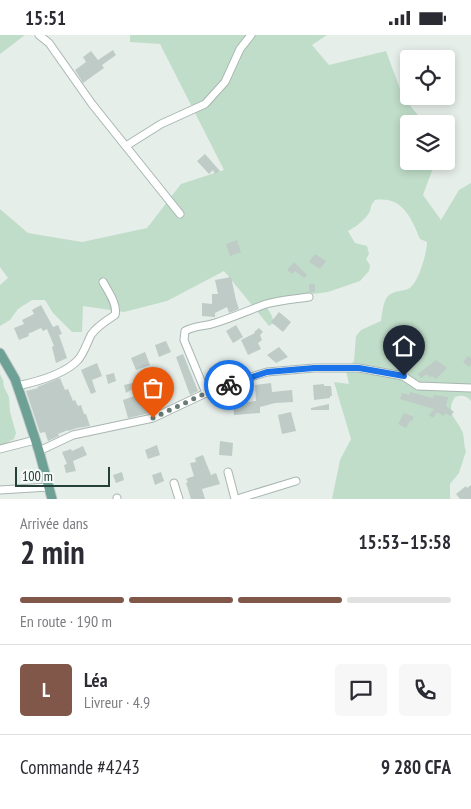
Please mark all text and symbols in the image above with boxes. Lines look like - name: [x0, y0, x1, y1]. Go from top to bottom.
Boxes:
- text: 15:51: [25, 6, 66, 30]
- map controls: [400, 50, 455, 170]
- button: locate: [400, 50, 455, 105]
- button: layers: [400, 115, 455, 170]
- pin: [383, 325, 425, 376]
- icon: home: [390, 332, 418, 360]
- courier: [204, 360, 254, 410]
- pin: [132, 367, 174, 418]
- icon: bike: [215, 371, 243, 399]
- icon: bag: [139, 374, 167, 402]
- scale bar: [15, 464, 110, 487]
- text: 100 m: [22, 467, 53, 485]
- text: Arrivée dans: [20, 513, 88, 533]
- text: 15:53–15:58: [358, 530, 451, 554]
- text: 2 min: [20, 531, 85, 573]
- text: En route · 190 m: [20, 611, 112, 631]
- button: chat: [335, 664, 387, 716]
- button: phone: [399, 664, 451, 716]
- text: Léa: [84, 668, 108, 692]
- text: L: [42, 678, 50, 702]
- text: Livreur · 4.9: [84, 692, 150, 712]
- text: Commande #4243: [20, 755, 140, 779]
- text: 9 280 CFA: [381, 755, 451, 779]

